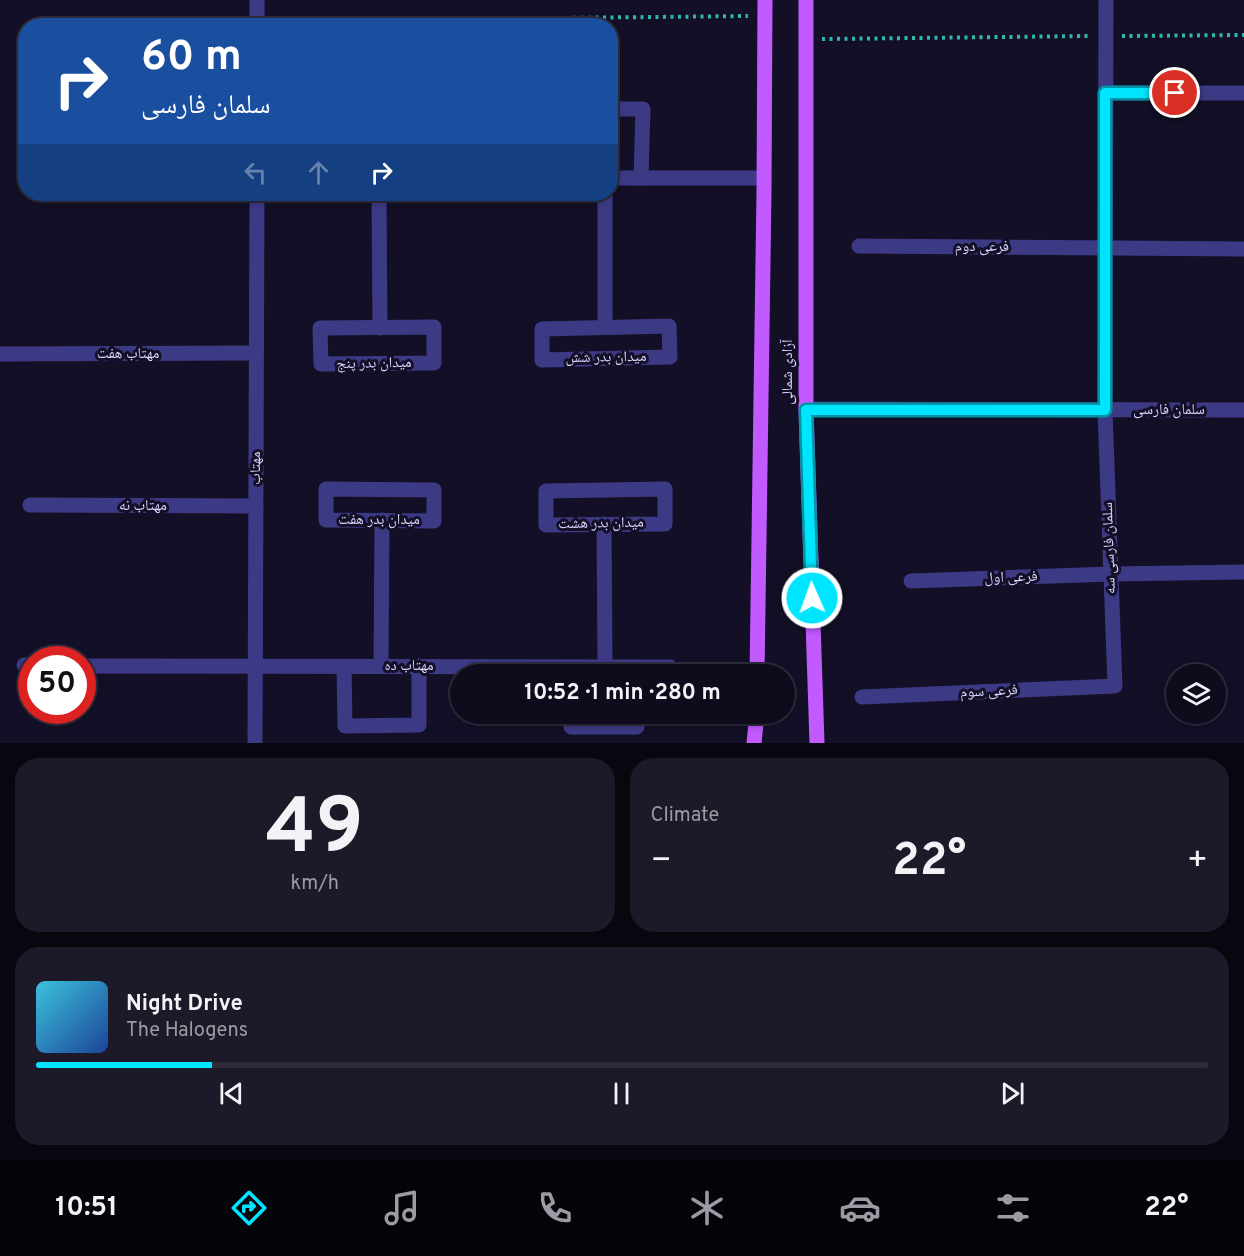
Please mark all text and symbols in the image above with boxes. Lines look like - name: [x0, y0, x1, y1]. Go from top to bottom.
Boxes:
- text: 60 m: [141, 32, 242, 85]
- icon: right: [42, 42, 120, 120]
- pin: [1149, 67, 1200, 118]
- icon: arrive: [1158, 76, 1191, 109]
- text: سلمان فارسی: [141, 89, 270, 123]
- icon: left: [239, 156, 272, 189]
- icon: ahead: [302, 156, 335, 189]
- icon: right: [365, 156, 398, 189]
- street label: فرعی دوم: [955, 238, 1009, 257]
- street label: آزادی شمالی: [779, 338, 798, 405]
- street label: مهتاب هفت: [97, 345, 159, 364]
- street label: میدان بدر شش: [565, 348, 647, 368]
- street label: میدان بدر پنج: [336, 354, 412, 374]
- street label: سلمان فارسی: [1133, 401, 1205, 420]
- street label: مهتاب: [247, 451, 266, 485]
- street label: مهتاب نه: [119, 497, 167, 516]
- street label: سلمان فارسی سه: [1099, 502, 1121, 594]
- street label: میدان بدر هفت: [338, 511, 420, 530]
- street label: میدان بدر هشت: [558, 514, 644, 534]
- position arrow: [780, 566, 844, 630]
- street label: فرعی اول: [984, 568, 1038, 588]
- speed limit sign: 50: [18, 646, 96, 724]
- street label: مهتاب ده: [384, 657, 434, 676]
- map controls: [1166, 664, 1226, 724]
- button: layers: [1166, 664, 1226, 724]
- text: 10:52 · 1 min · 280 m: [524, 680, 721, 707]
- street label: فرعی سوم: [960, 681, 1018, 703]
- text: 49: [266, 782, 364, 881]
- text: Climate: [651, 803, 719, 829]
- text: 22°: [892, 834, 966, 891]
- text: −: [651, 841, 672, 883]
- text: +: [1187, 841, 1208, 883]
- text: km/h: [290, 871, 339, 897]
- text: Night Drive: [126, 991, 243, 1018]
- text: The Halogens: [126, 1018, 248, 1044]
- icon: previous: [215, 1077, 248, 1110]
- icon: pause: [605, 1077, 638, 1110]
- icon: next: [996, 1077, 1029, 1110]
- icon: directions: [228, 1187, 270, 1229]
- icon: music: [381, 1187, 423, 1229]
- icon: phone: [534, 1187, 576, 1229]
- icon: climate: [686, 1187, 728, 1229]
- icon: car: [839, 1187, 881, 1229]
- icon: filters: [992, 1187, 1034, 1229]
- text: 10:51: [55, 1191, 118, 1225]
- text: 22°: [1144, 1191, 1189, 1225]

